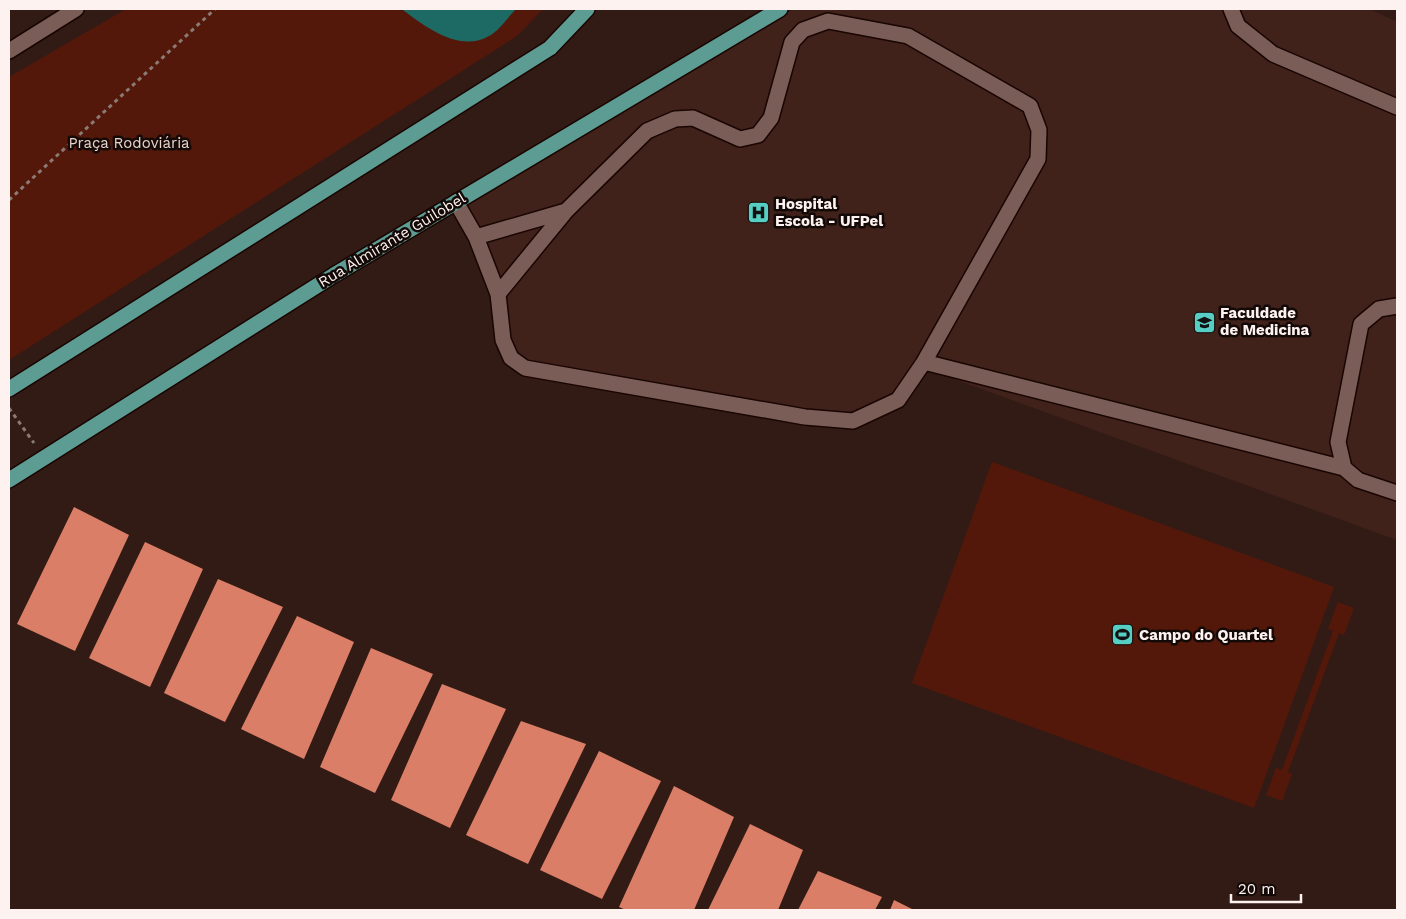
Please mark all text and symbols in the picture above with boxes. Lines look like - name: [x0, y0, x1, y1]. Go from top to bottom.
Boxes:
- park label: Praça Rodoviária: [68, 134, 190, 152]
- street label: Rua Almirante Guilobel: [315, 189, 469, 291]
- place label: Hospital Escola - UFPel: [775, 195, 883, 230]
- hospital icon: Hospital Escola - UFPel: [747, 201, 771, 225]
- place label: Faculdade de Medicina: [1220, 304, 1310, 339]
- school or university icon: Faculdade de Medicina: [1192, 310, 1216, 334]
- sports icon: Campo do Quartel: [1111, 623, 1135, 647]
- place label: Campo do Quartel: [1139, 626, 1273, 644]
- scale bar: [1231, 872, 1301, 904]
- text: 20 m: [1238, 880, 1276, 898]

